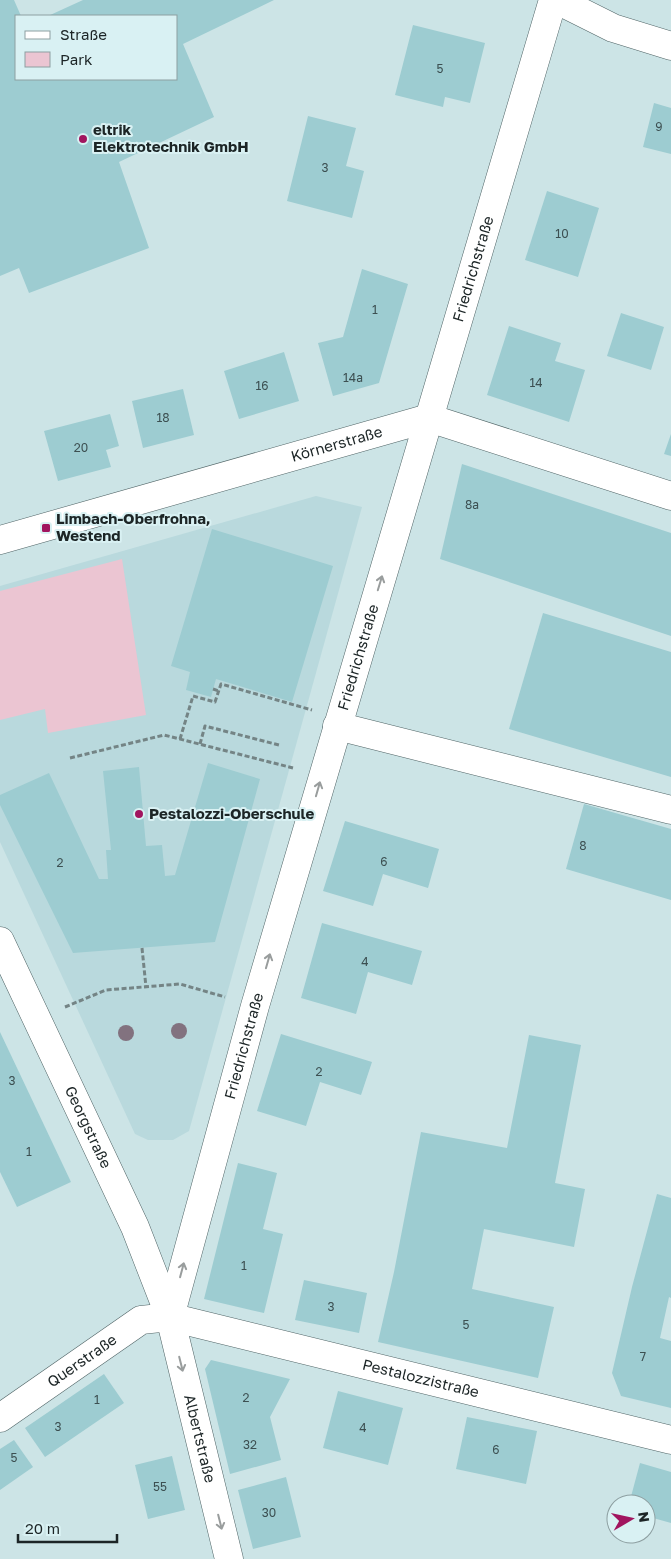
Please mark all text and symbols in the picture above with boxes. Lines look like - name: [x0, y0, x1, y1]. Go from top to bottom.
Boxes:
- legend: [15, 15, 178, 80]
- text: Straße: [60, 25, 107, 43]
- text: Park: [60, 50, 93, 68]
- house number: 5: [437, 61, 444, 76]
- house number: 9: [655, 119, 663, 134]
- place label: eltrik Elektrotechnik GmbH: [93, 120, 249, 155]
- marker: eltrik Elektrotechnik GmbH: [77, 133, 89, 145]
- house number: 3: [321, 160, 329, 175]
- street label: Friedrichstraße: [448, 213, 497, 324]
- house number: 10: [555, 226, 569, 241]
- house number: 1: [372, 302, 378, 317]
- house number: 14a: [343, 370, 363, 385]
- house number: 14: [529, 375, 543, 390]
- house number: 16: [255, 378, 269, 393]
- house number: 18: [156, 410, 170, 425]
- street label: Körnerstraße: [289, 422, 384, 465]
- house number: 20: [74, 440, 88, 455]
- house number: 8a: [465, 497, 479, 512]
- place label: Limbach-Oberfrohna, Westend: [56, 509, 211, 544]
- marker: Limbach-Oberfrohna, Westend: [40, 522, 52, 534]
- one-way arrow: [375, 575, 385, 591]
- street label: Friedrichstraße: [333, 602, 382, 712]
- one-way arrow: [314, 781, 324, 797]
- place label: Pestalozzi-Oberschule: [149, 804, 314, 822]
- marker: Pestalozzi-Oberschule: [133, 808, 145, 820]
- house number: 8: [579, 838, 587, 853]
- house number: 6: [380, 854, 388, 869]
- house number: 2: [57, 855, 64, 870]
- one-way arrow: [263, 954, 273, 970]
- house number: 4: [361, 954, 369, 969]
- street label: Friedrichstraße: [220, 990, 267, 1101]
- house number: 2: [316, 1064, 323, 1079]
- house number: 3: [8, 1073, 16, 1088]
- street label: Georgstraße: [62, 1083, 116, 1171]
- house number: 1: [26, 1144, 32, 1159]
- house number: 1: [241, 1258, 247, 1273]
- one-way arrow: [178, 1262, 188, 1278]
- house number: 3: [327, 1299, 335, 1314]
- house number: 5: [463, 1317, 470, 1332]
- street label: Querstraße: [43, 1330, 120, 1390]
- house number: 7: [640, 1349, 646, 1364]
- street label: Pestalozzistraße: [361, 1355, 481, 1401]
- one-way arrow: [177, 1356, 186, 1372]
- house number: 2: [243, 1390, 250, 1405]
- house number: 1: [94, 1392, 100, 1407]
- street label: Albertstraße: [181, 1392, 220, 1485]
- house number: 3: [54, 1419, 62, 1434]
- house number: 4: [359, 1420, 367, 1435]
- house number: 32: [243, 1437, 257, 1452]
- house number: 6: [492, 1442, 500, 1457]
- house number: 5: [11, 1450, 18, 1465]
- house number: 55: [153, 1479, 167, 1494]
- north arrow: [606, 1494, 656, 1544]
- house number: 30: [262, 1505, 276, 1520]
- text: N: [635, 1510, 654, 1523]
- scale bar: [18, 1512, 116, 1544]
- one-way arrow: [216, 1514, 225, 1530]
- text: 20 m: [25, 1519, 60, 1537]

